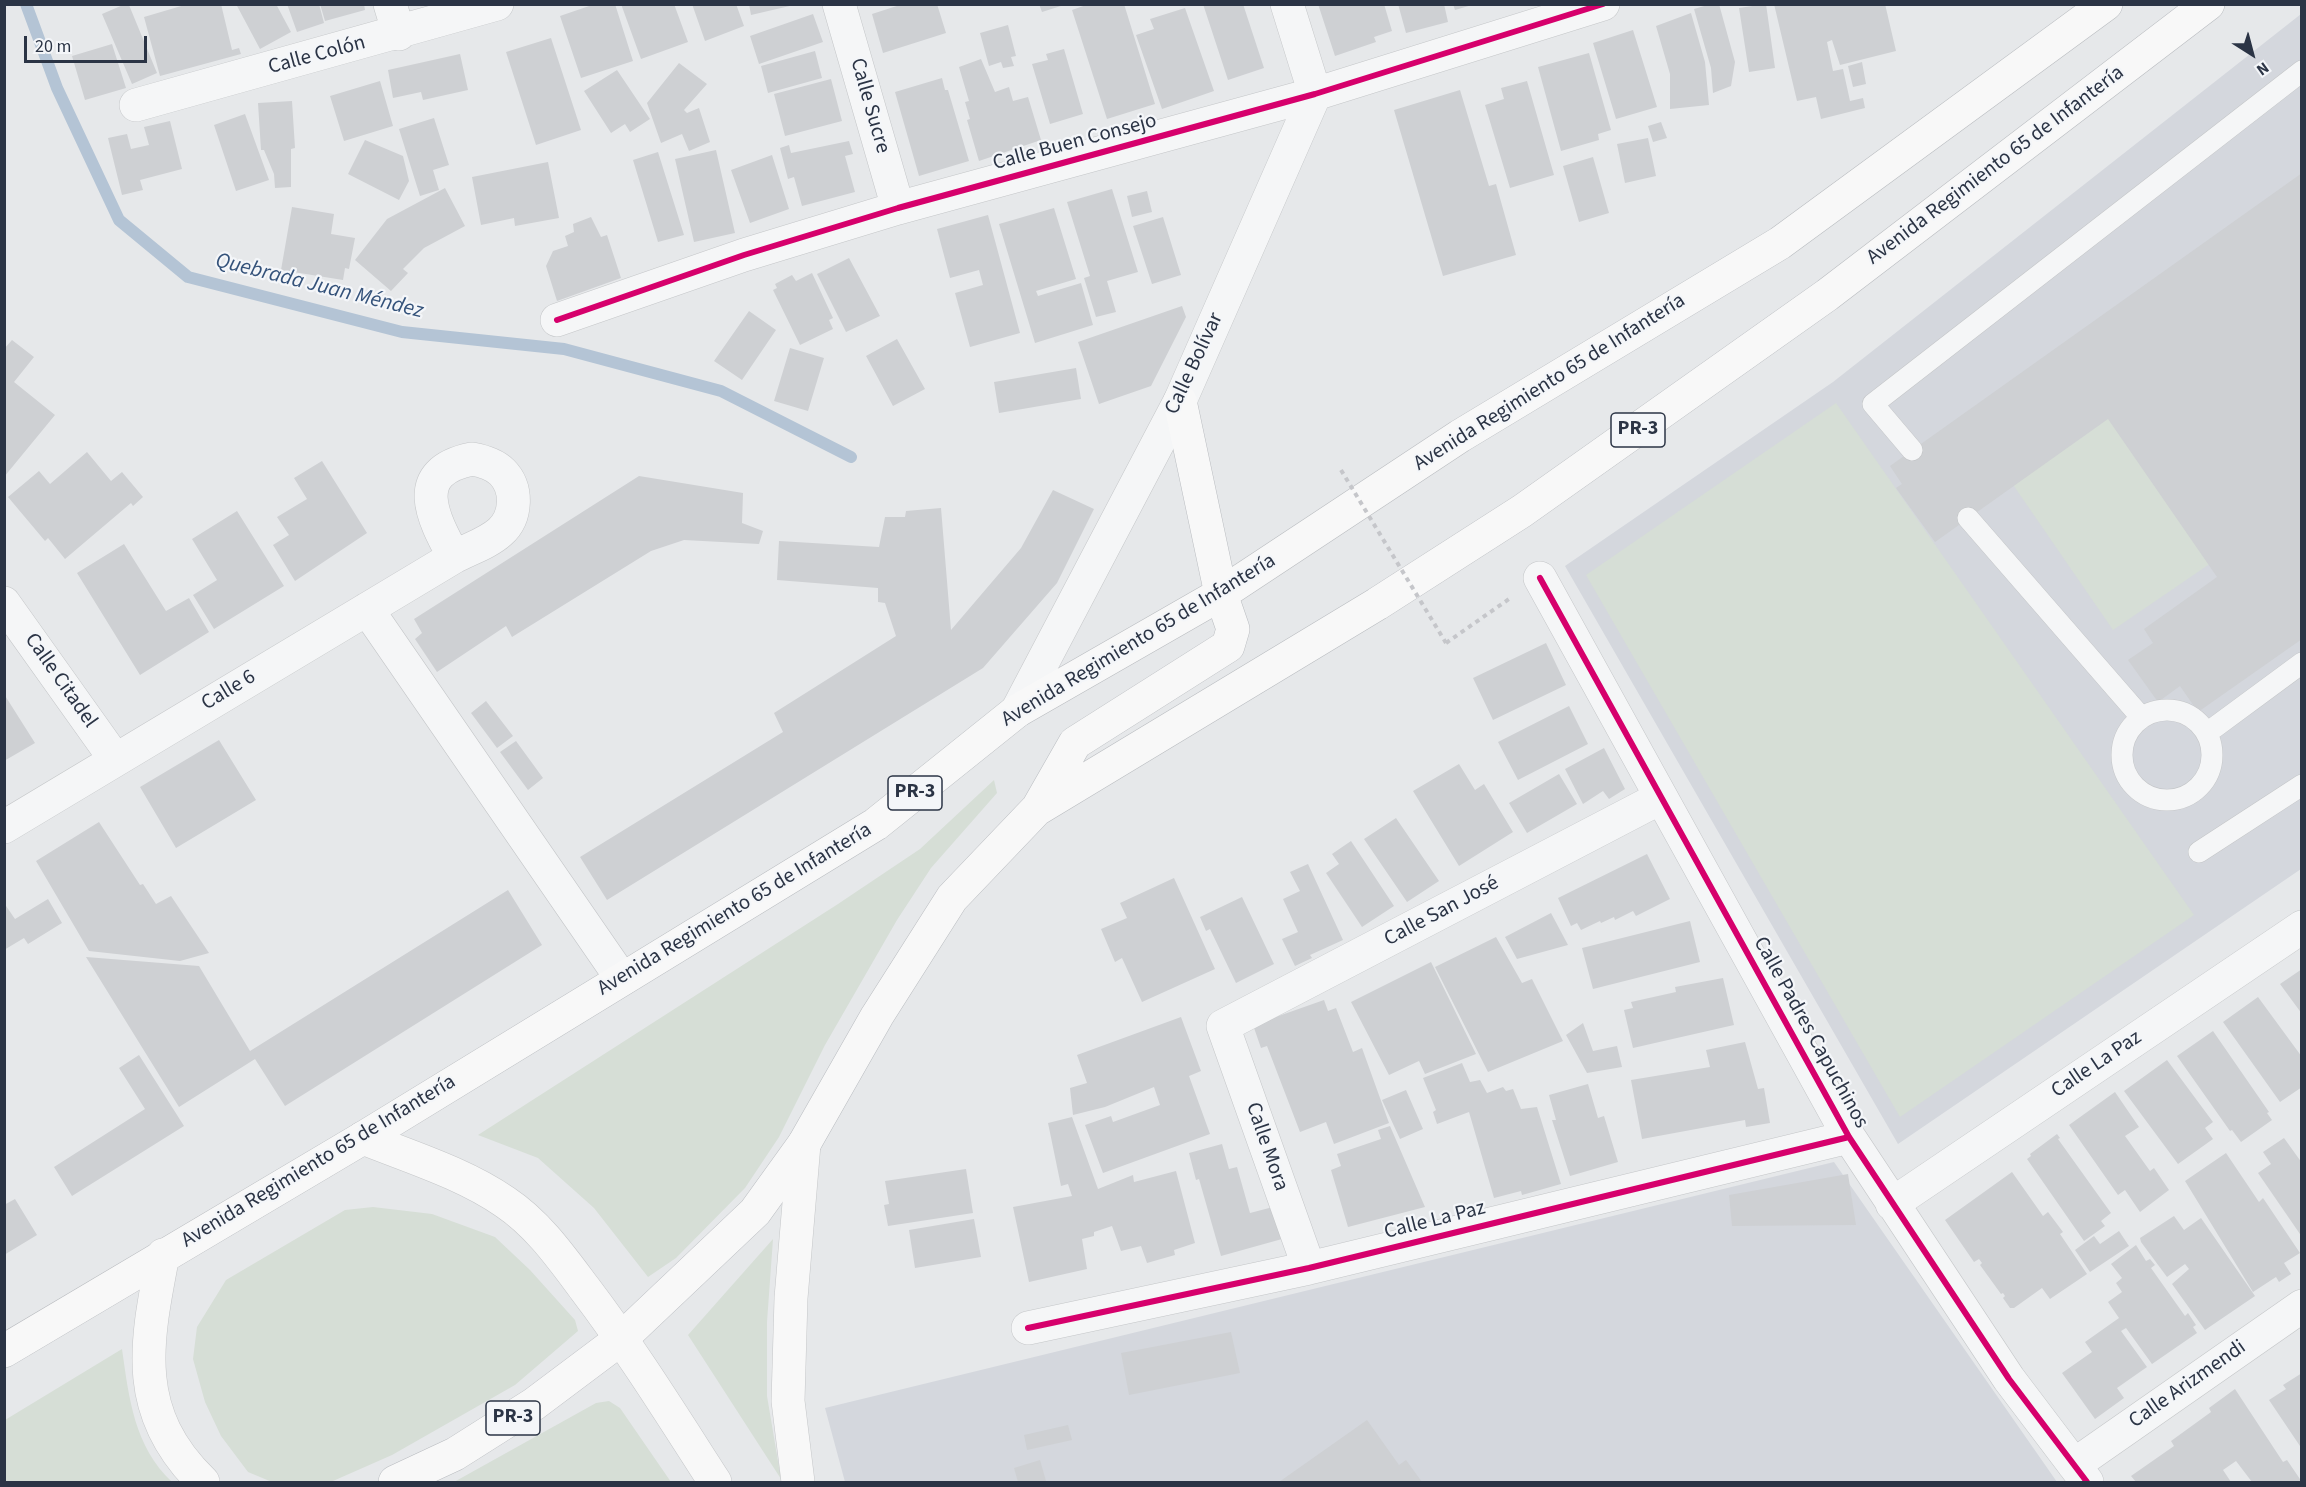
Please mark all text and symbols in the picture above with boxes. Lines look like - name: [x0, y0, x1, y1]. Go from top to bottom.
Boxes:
- scale bar: [27, 24, 150, 62]
- north arrow: [2222, 24, 2282, 84]
- street label: Calle Colón: [266, 31, 368, 81]
- text: 20 m: [35, 34, 71, 59]
- street label: Calle Sucre: [843, 56, 895, 156]
- text: N: [2252, 57, 2273, 81]
- street label: Avenida Regimiento 65 de Infantería: [1862, 61, 2130, 271]
- street label: Calle Buen Consejo: [990, 109, 1160, 177]
- water label: Quebrada Juan Méndez: [212, 248, 426, 326]
- street label: Avenida Regimiento 65 de Infantería: [1410, 289, 1690, 477]
- street label: Calle Bolívar: [1160, 309, 1230, 419]
- road number: PR-3: [1611, 413, 1665, 447]
- street label: Avenida Regimiento 65 de Infantería: [997, 549, 1281, 733]
- street label: Calle Citadel: [18, 629, 102, 733]
- street label: Calle 6: [198, 665, 260, 717]
- road number: PR-3: [888, 776, 942, 810]
- street label: Avenida Regimiento 65 de Infantería: [593, 818, 877, 1002]
- street label: Calle San José: [1380, 871, 1504, 953]
- street label: Calle Padres Capuchinos: [1747, 933, 1873, 1133]
- street label: Calle La Paz: [2047, 1026, 2147, 1104]
- street label: Avenida Regimiento 65 de Infantería: [177, 1070, 461, 1254]
- street label: Calle Mora: [1239, 1099, 1293, 1195]
- street label: Calle La Paz: [1382, 1196, 1488, 1246]
- street label: Calle Arizmendi: [2125, 1335, 2251, 1435]
- road number: PR-3: [486, 1401, 540, 1435]

